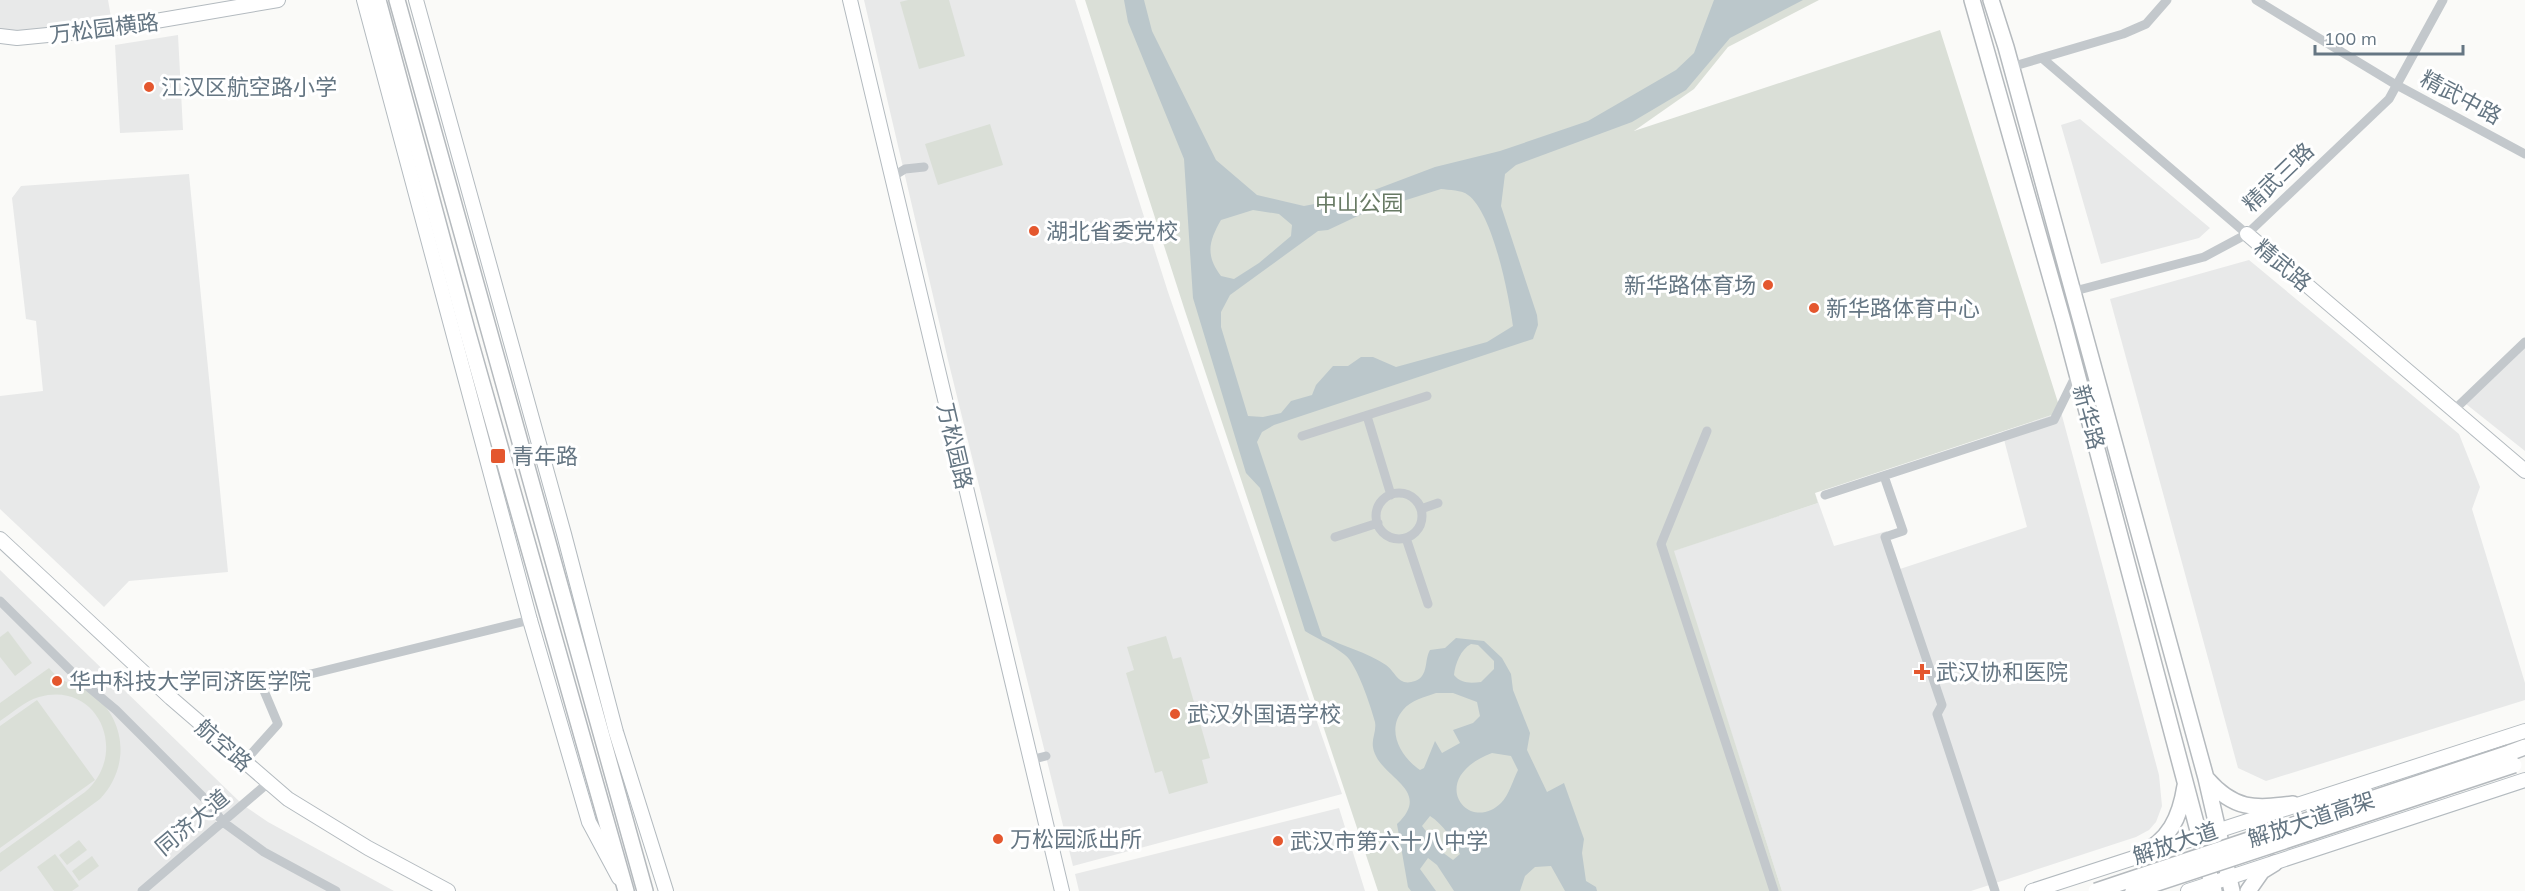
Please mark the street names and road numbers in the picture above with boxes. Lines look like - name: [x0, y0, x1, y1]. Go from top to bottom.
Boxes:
- street label: 万松园横路: [48, 7, 160, 49]
- street label: 精武中路: [2416, 64, 2506, 130]
- street label: 精武三路: [2237, 136, 2319, 218]
- street label: 精武路: [2249, 233, 2317, 297]
- street label: 新华路: [2067, 381, 2111, 453]
- street label: 万松园路: [931, 400, 979, 492]
- street label: 航空路: [190, 713, 258, 777]
- street label: 同济大道: [149, 783, 235, 861]
- street label: 解放大道高架: [2244, 785, 2378, 853]
- street label: 解放大道: [2129, 816, 2221, 870]

